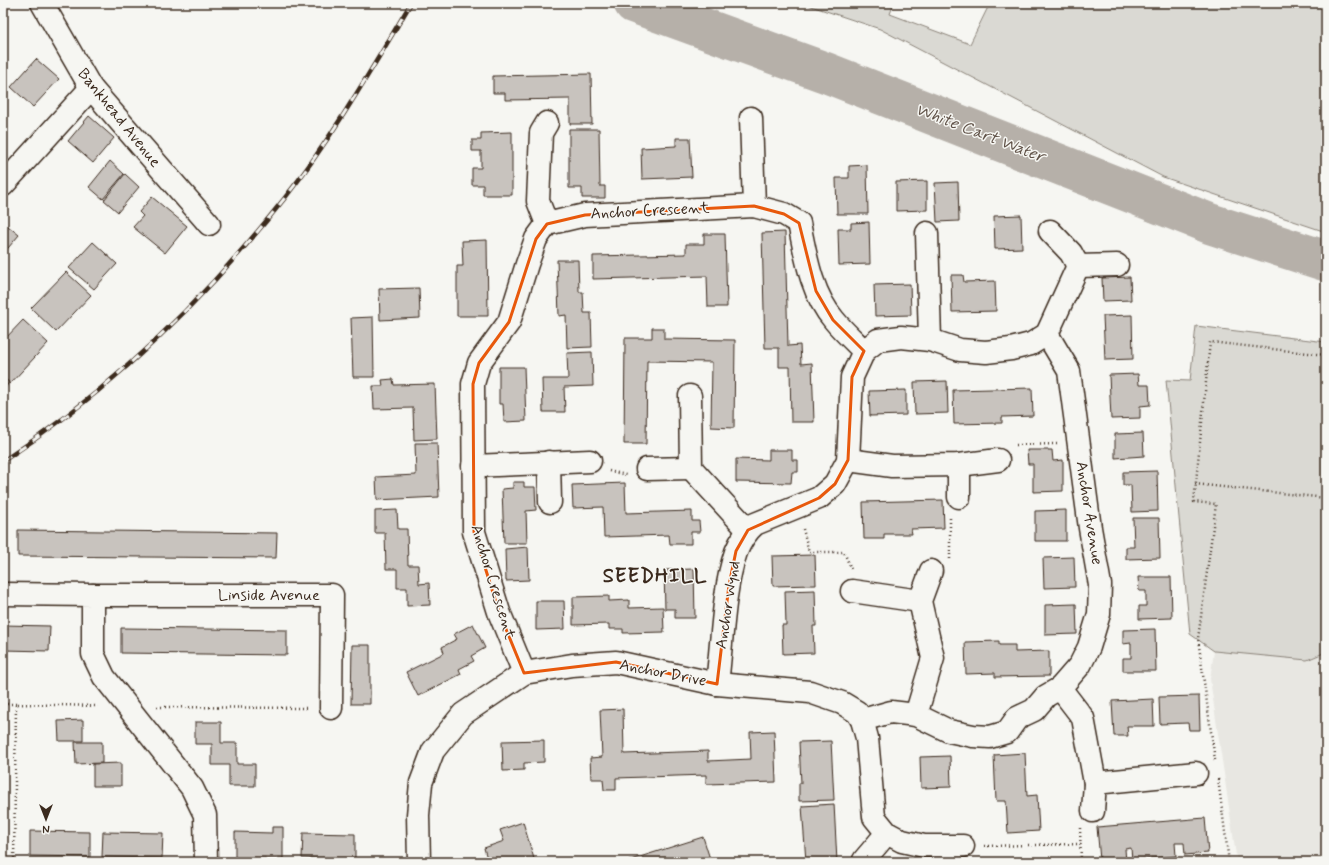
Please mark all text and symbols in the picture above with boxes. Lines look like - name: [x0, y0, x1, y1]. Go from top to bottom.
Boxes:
- street label: Bankhead Avenue: [73, 64, 165, 172]
- water label: White Cart Water: [912, 98, 1050, 169]
- street label: Anchor Crescent: [590, 197, 711, 225]
- street label: Anchor Avenue: [1070, 460, 1108, 566]
- street label: Anchor Crescent: [466, 522, 521, 642]
- street label: Anchor Wynd: [711, 559, 745, 651]
- district label: SEEDHILL: [603, 563, 707, 590]
- street label: Linside Avenue: [218, 585, 320, 606]
- street label: Anchor Drive: [618, 654, 708, 692]
- north arrow: [26, 799, 66, 839]
- text: N: [42, 821, 50, 835]

